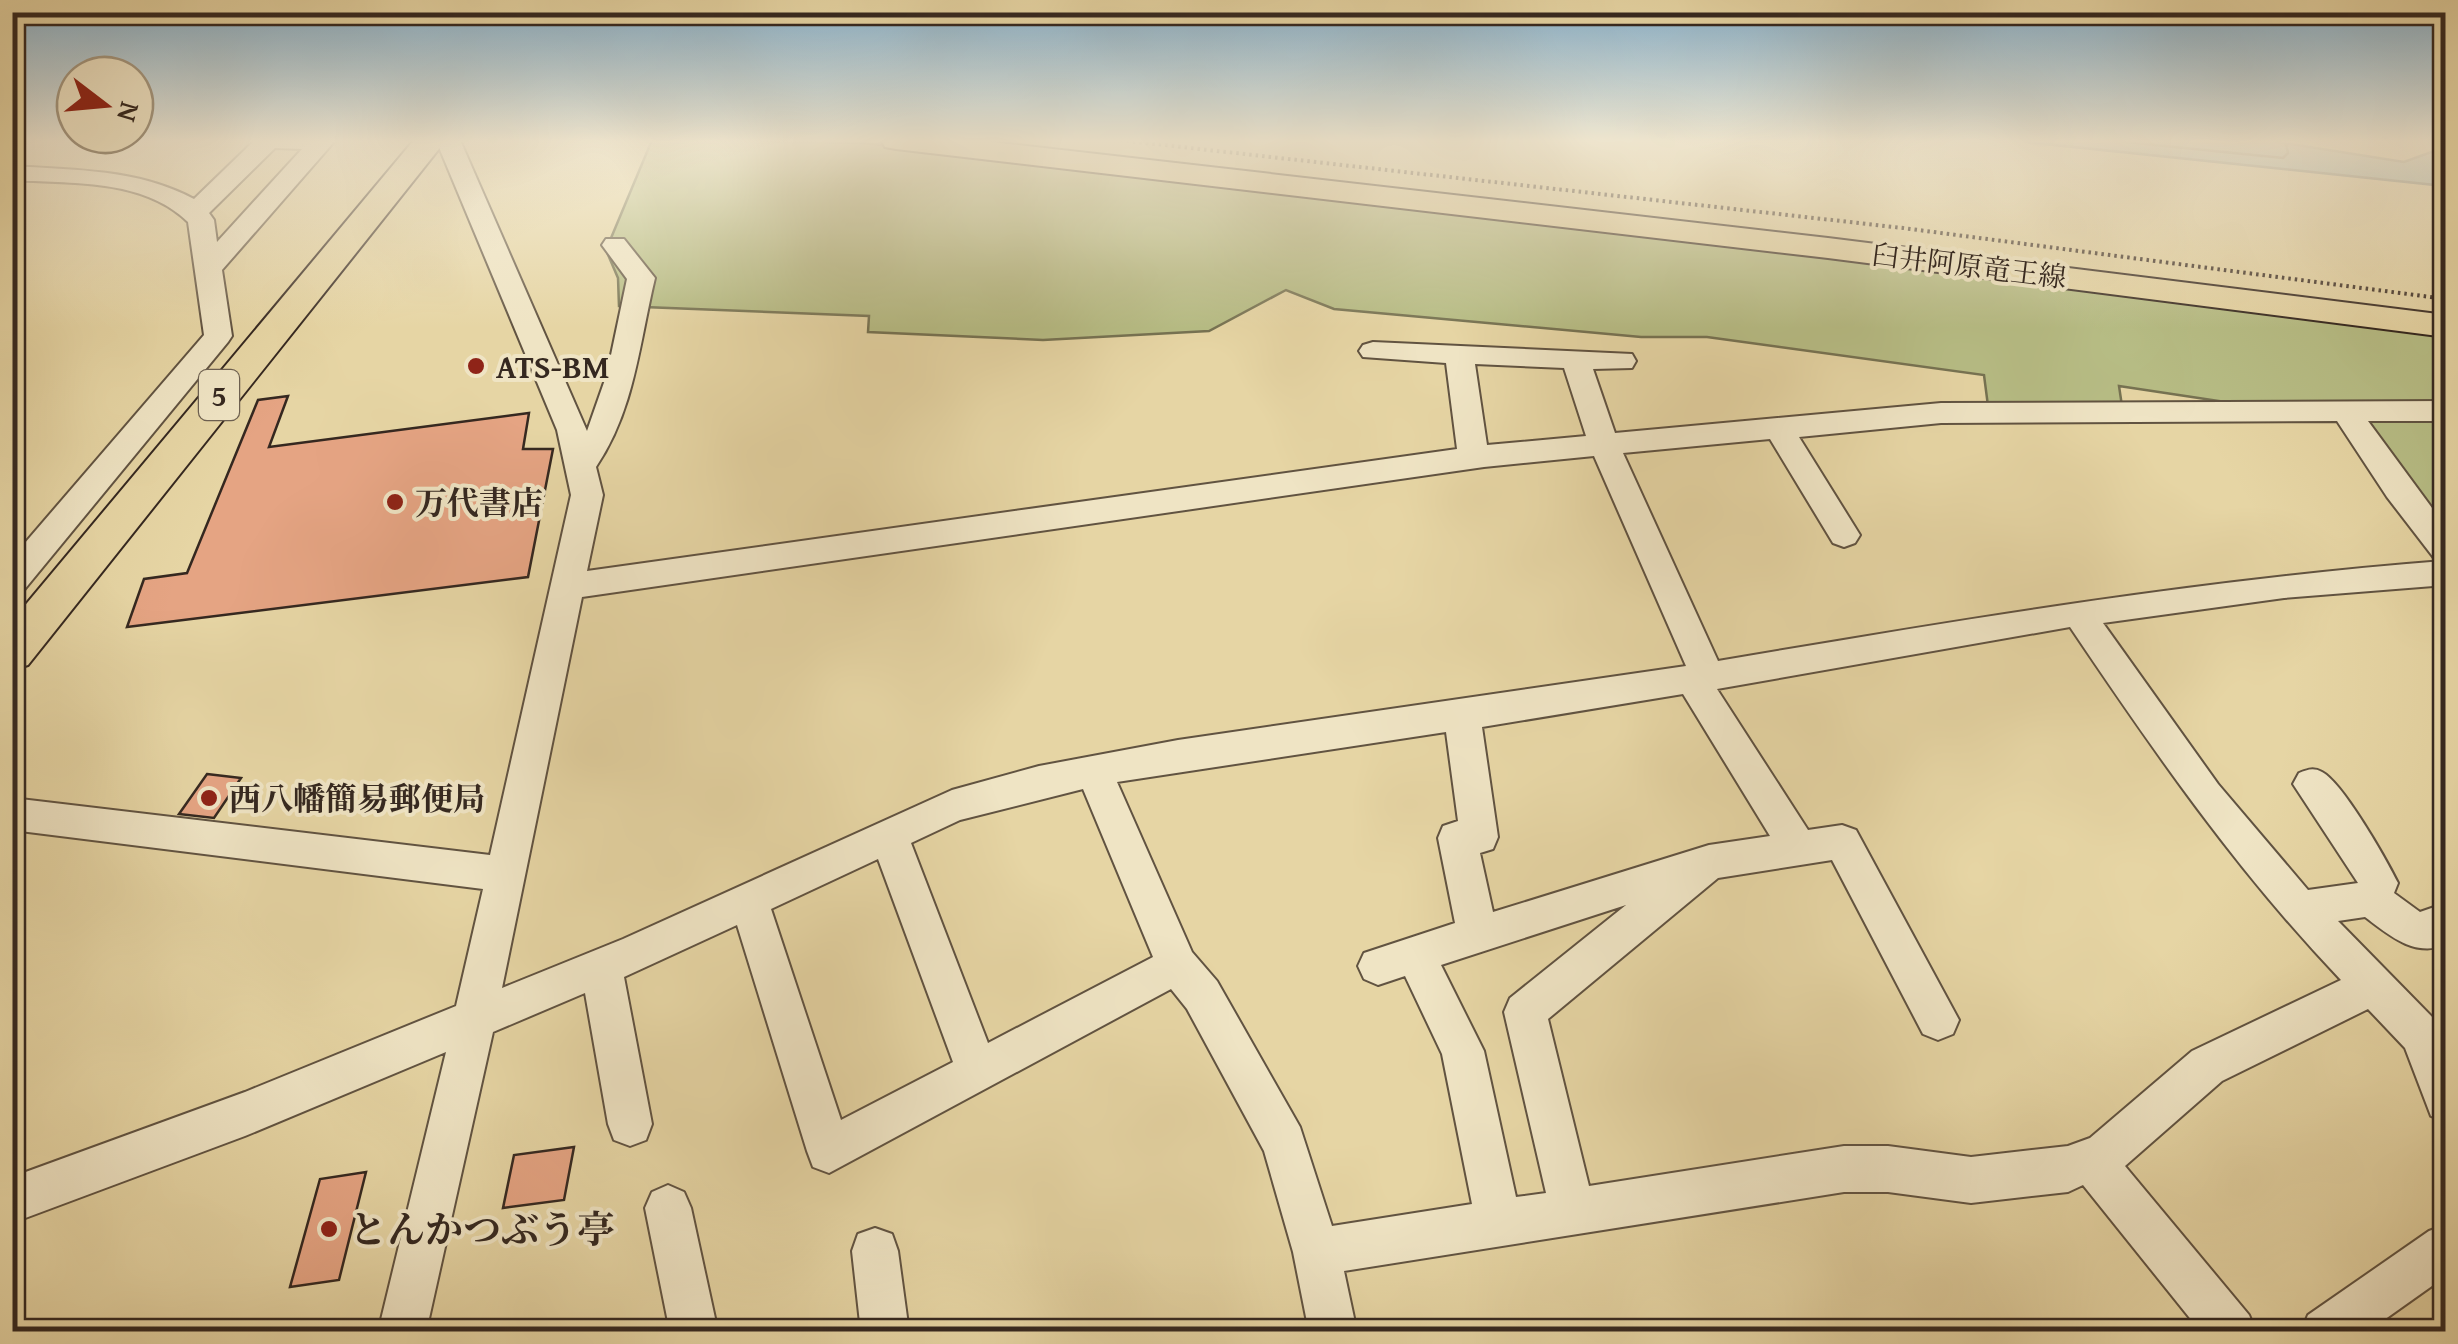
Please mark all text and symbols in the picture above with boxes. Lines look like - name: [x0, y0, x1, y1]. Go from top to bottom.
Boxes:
- north arrow: [55, 55, 155, 155]
- text: N: [107, 97, 152, 127]
- street label: 臼井阿原竜王線: [1869, 233, 2069, 297]
- place label: ATS-BM: [496, 343, 609, 390]
- marker: ATS-BM: [465, 355, 487, 377]
- road number: 5: [199, 370, 239, 420]
- place label: 万代書店: [415, 479, 543, 526]
- marker: 万代書店: [384, 491, 406, 513]
- place label: 西八幡簡易郵便局: [229, 775, 485, 822]
- marker: 西八幡簡易郵便局: [198, 787, 220, 809]
- place label: とんかつぶう亭: [349, 1201, 615, 1257]
- marker: とんかつぶう亭: [318, 1218, 340, 1240]

